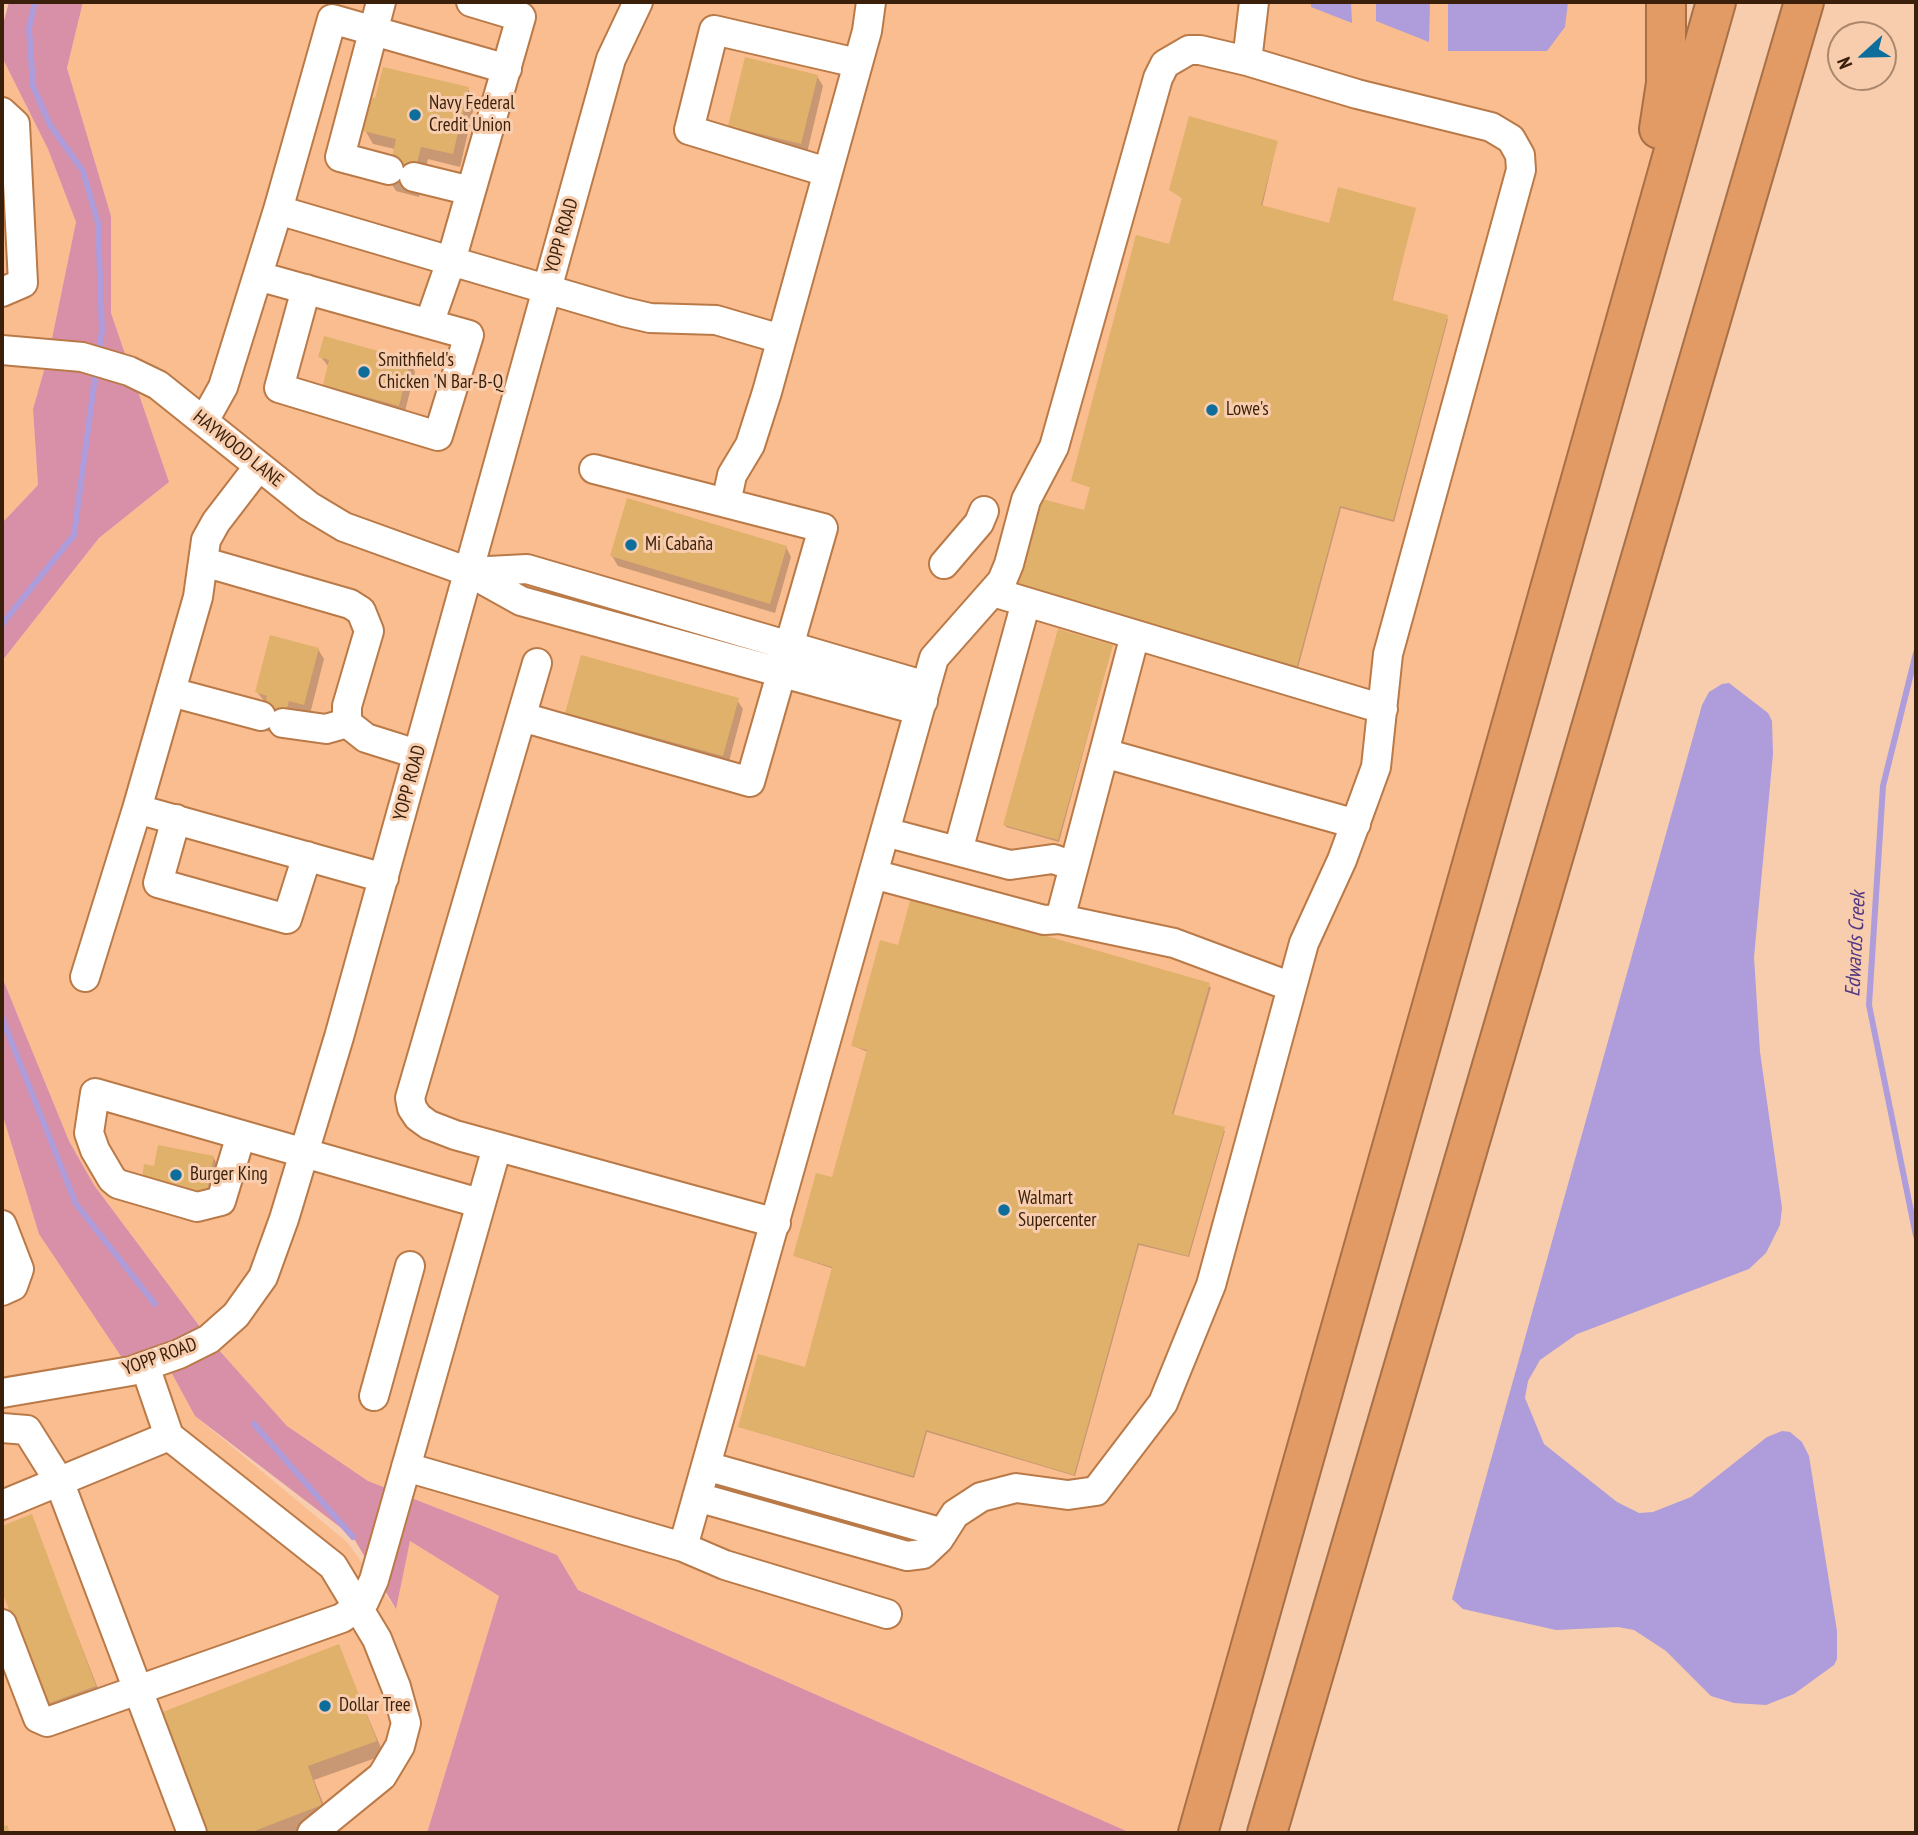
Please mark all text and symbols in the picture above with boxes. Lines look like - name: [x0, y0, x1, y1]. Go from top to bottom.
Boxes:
- north arrow: [1827, 21, 1897, 91]
- text: N: [1831, 54, 1857, 72]
- place label: Navy Federal Credit Union: [429, 93, 515, 137]
- marker: Navy Federal Credit Union: [407, 107, 423, 123]
- street label: YOPP ROAD: [540, 196, 584, 276]
- place label: Smithfield's Chicken 'N Bar-B-Q: [378, 350, 503, 394]
- marker: Smithfield's Chicken 'N Bar-B-Q: [356, 364, 372, 380]
- place label: Lowe's: [1226, 399, 1269, 421]
- marker: Lowe's: [1204, 402, 1220, 418]
- street label: HAYWOOD LANE: [188, 406, 288, 492]
- place label: Mi Cabaña: [645, 534, 713, 556]
- marker: Mi Cabaña: [623, 537, 639, 553]
- street label: YOPP ROAD: [389, 743, 431, 823]
- water label: Edwards Creek: [1841, 891, 1871, 997]
- place label: Burger King: [190, 1164, 268, 1186]
- marker: Burger King: [168, 1167, 184, 1183]
- place label: Walmart Supercenter: [1018, 1188, 1096, 1232]
- marker: Walmart Supercenter: [996, 1202, 1012, 1218]
- street label: YOPP ROAD: [120, 1333, 200, 1381]
- place label: Dollar Tree: [339, 1695, 410, 1717]
- marker: Dollar Tree: [317, 1698, 333, 1714]

